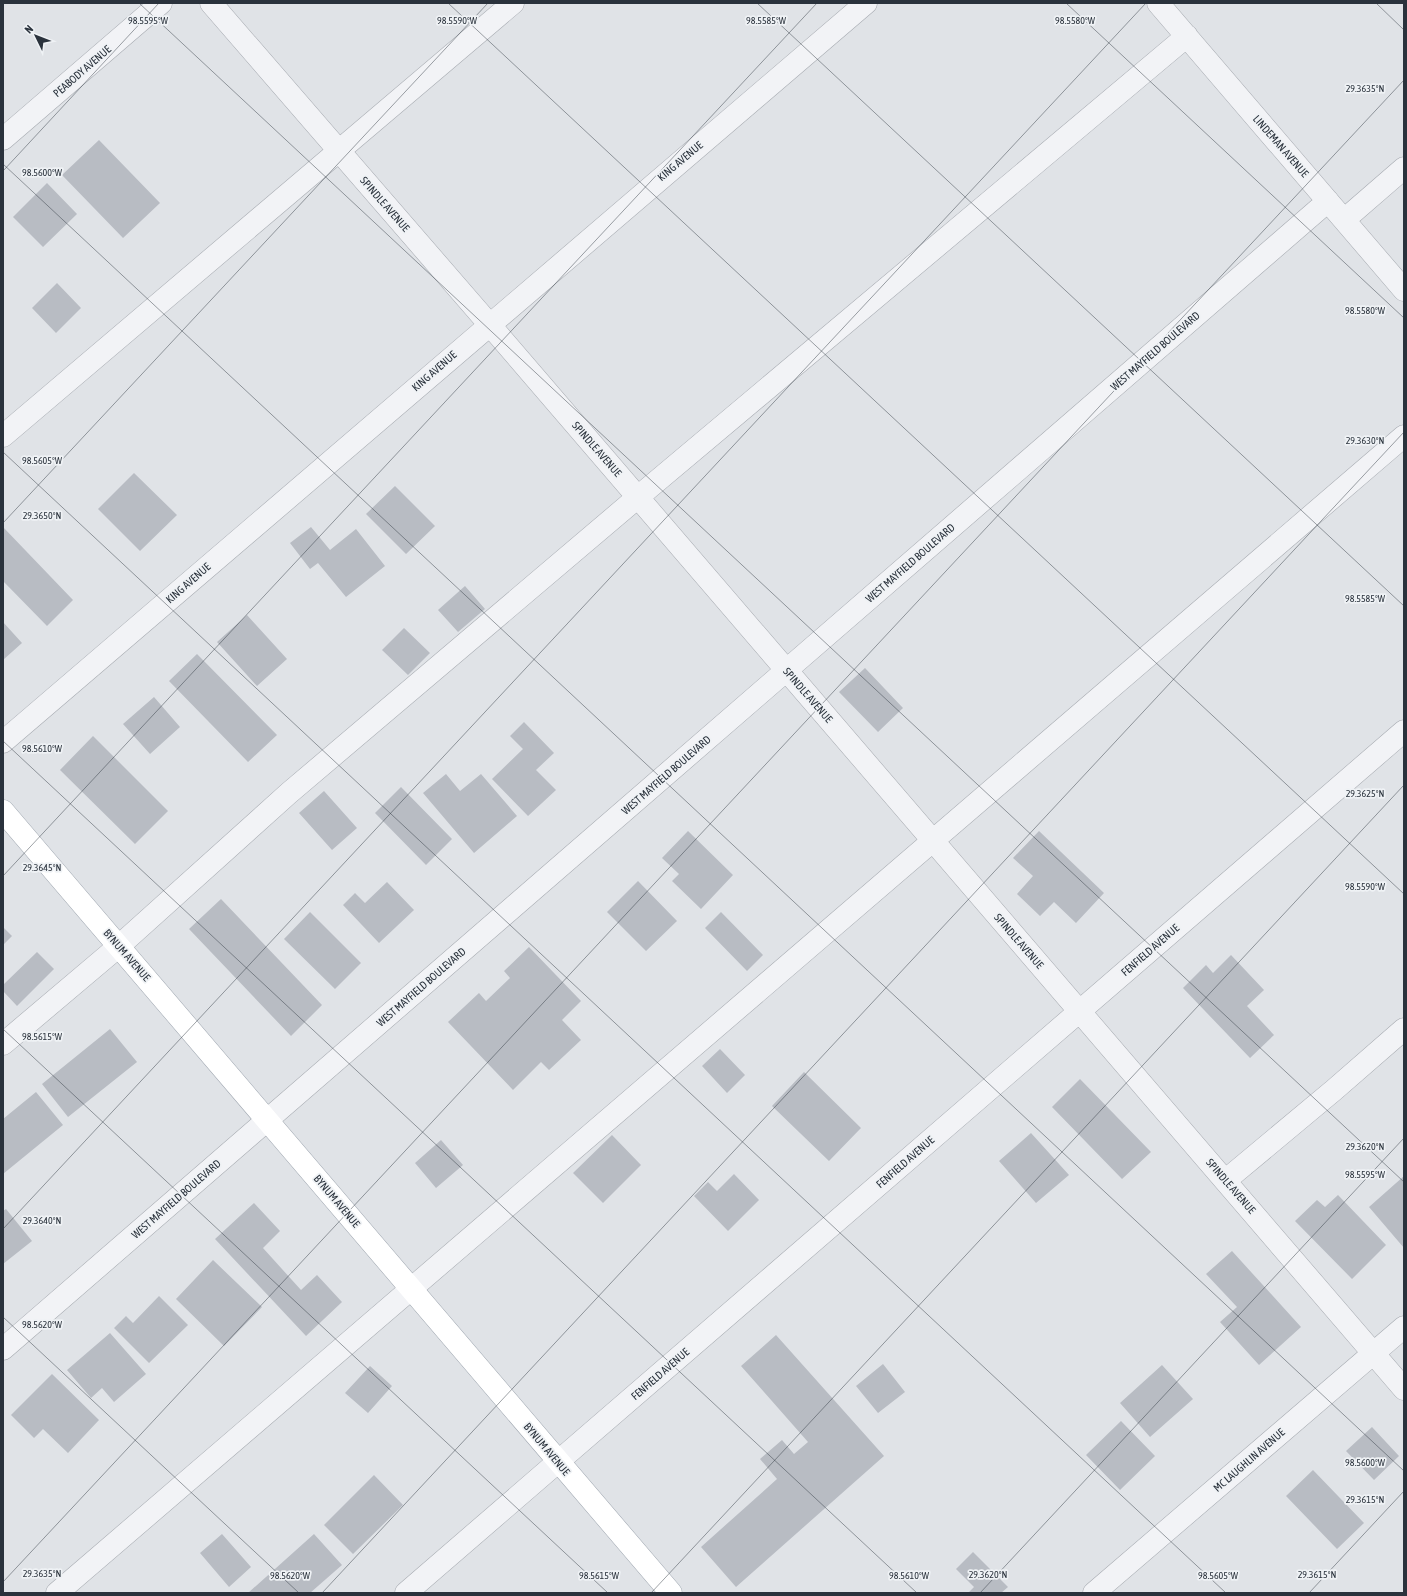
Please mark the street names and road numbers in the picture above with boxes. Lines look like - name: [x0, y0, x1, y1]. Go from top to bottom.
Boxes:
- street label: PEABODY AVENUE: [51, 43, 113, 99]
- street label: LINDEMAN AVENUE: [1251, 113, 1311, 180]
- street label: KING AVENUE: [655, 139, 705, 183]
- street label: SPINDLE AVENUE: [358, 174, 412, 234]
- street label: WEST MAYFIELD BOULEVARD: [1108, 309, 1202, 393]
- street label: KING AVENUE: [409, 348, 459, 394]
- street label: SPINDLE AVENUE: [570, 419, 624, 479]
- street label: WEST MAYFIELD BOULEVARD: [863, 521, 957, 605]
- street label: KING AVENUE: [163, 560, 213, 606]
- street label: SPINDLE AVENUE: [781, 665, 835, 725]
- street label: WEST MAYFIELD BOULEVARD: [619, 733, 713, 817]
- street label: SPINDLE AVENUE: [992, 911, 1046, 971]
- street label: FENFIELD AVENUE: [1119, 922, 1181, 978]
- street label: BYNUM AVENUE: [101, 927, 153, 984]
- street label: WEST MAYFIELD BOULEVARD: [374, 945, 468, 1029]
- street label: FENFIELD AVENUE: [874, 1134, 936, 1190]
- street label: SPINDLE AVENUE: [1204, 1156, 1258, 1216]
- street label: WEST MAYFIELD BOULEVARD: [129, 1157, 223, 1241]
- street label: BYNUM AVENUE: [312, 1172, 363, 1230]
- street label: FENFIELD AVENUE: [629, 1346, 691, 1402]
- street label: BYNUM AVENUE: [522, 1420, 573, 1478]
- street label: MC LAUGHLIN AVENUE: [1211, 1426, 1287, 1494]

